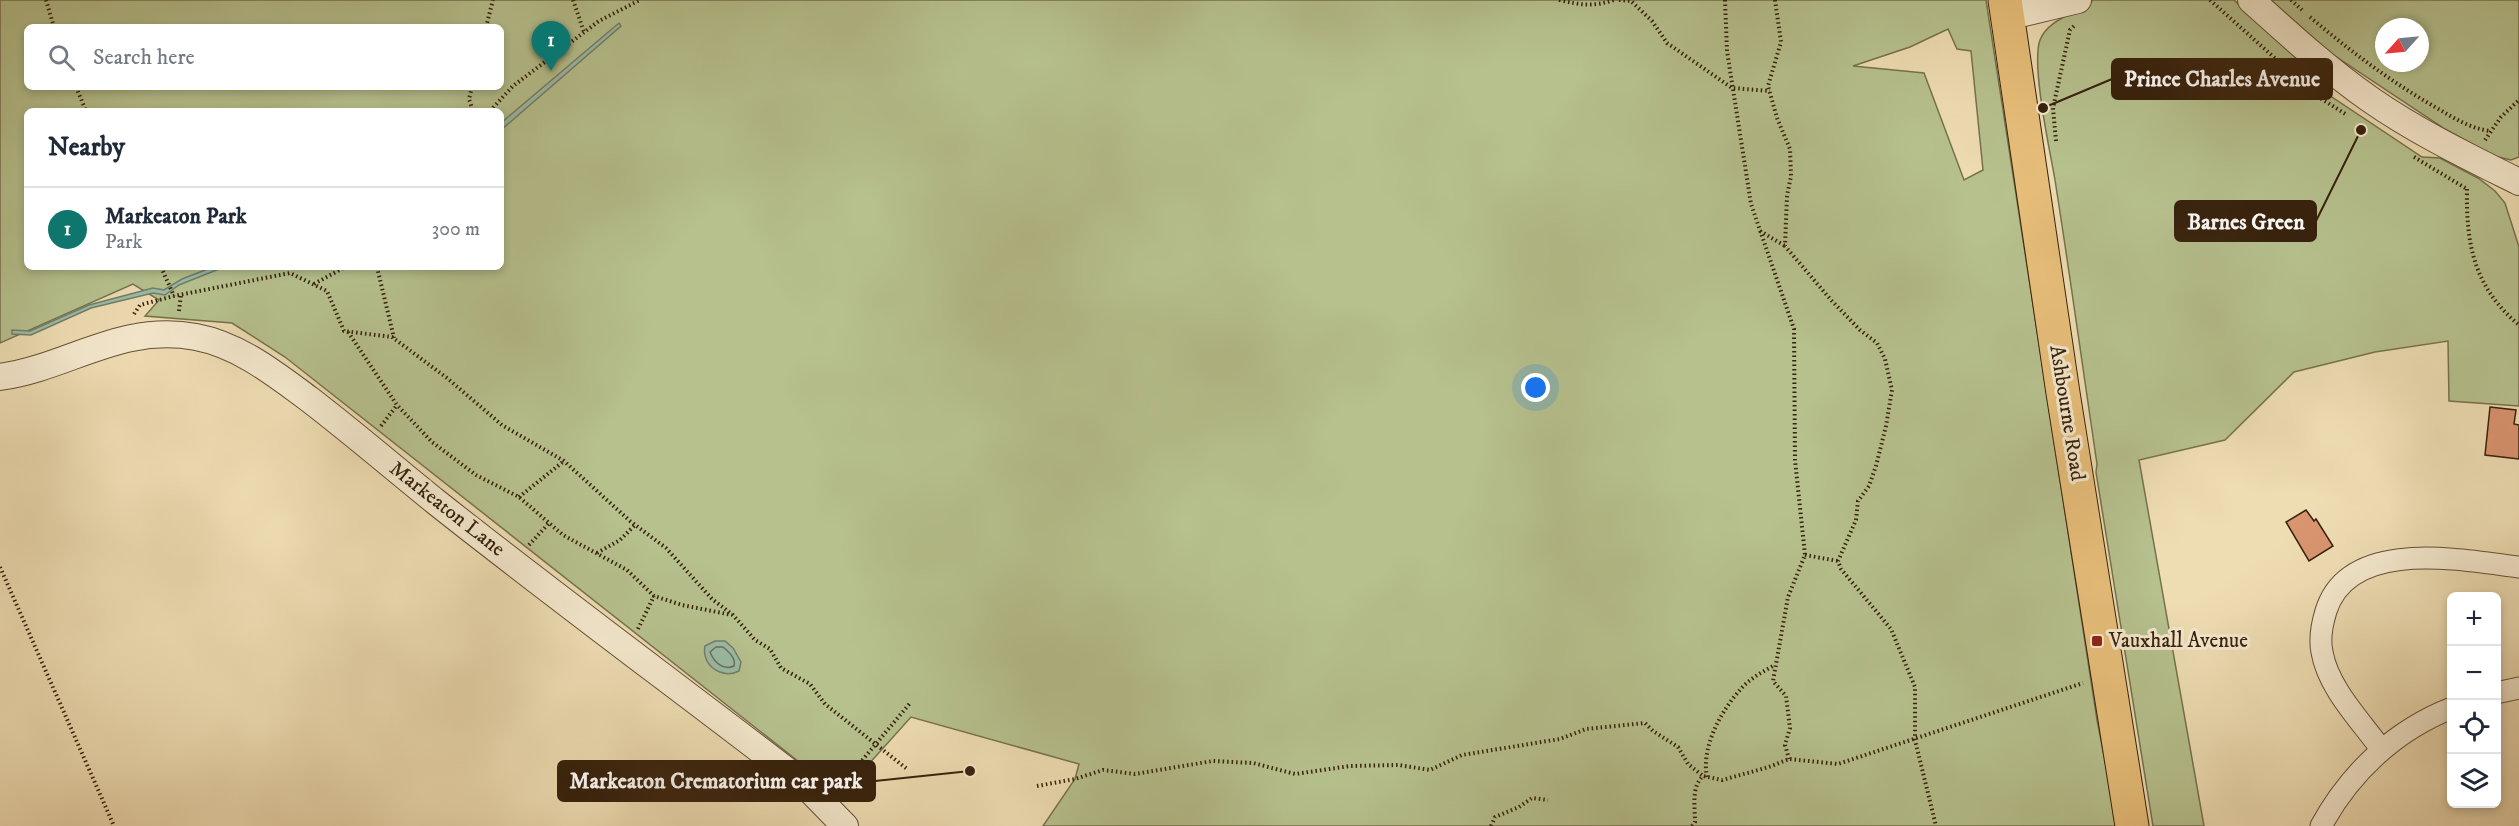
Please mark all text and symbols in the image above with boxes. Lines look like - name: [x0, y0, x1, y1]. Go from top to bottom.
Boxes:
- north arrow: [2375, 18, 2429, 72]
- pin: 1: [532, 22, 570, 71]
- search box: [24, 24, 504, 90]
- icon: search: [45, 41, 78, 74]
- text: Search here: [93, 44, 195, 71]
- callout: Prince Charles Avenue: [2112, 59, 2332, 99]
- text: Prince Charles Avenue: [2124, 66, 2320, 93]
- text: Nearby: [48, 131, 125, 164]
- callout: Barnes Green: [2175, 201, 2316, 241]
- text: Markeaton Park: [105, 203, 247, 230]
- text: Barnes Green: [2187, 209, 2305, 236]
- text: 1: [64, 217, 71, 242]
- text: 300 m: [432, 217, 480, 242]
- text: Park: [105, 230, 142, 255]
- street label: Ashbourne Road: [2043, 343, 2091, 483]
- your location: [1521, 373, 1550, 402]
- street label: Markeaton Lane: [384, 456, 510, 562]
- map controls: [2447, 592, 2501, 808]
- button: +: [2447, 592, 2501, 646]
- place label: Vauxhall Avenue: [2108, 628, 2248, 654]
- marker: Vauxhall Avenue: [2090, 634, 2104, 648]
- button: −: [2447, 646, 2501, 700]
- button: locate: [2447, 700, 2501, 754]
- button: layers: [2447, 754, 2501, 808]
- callout: Markeaton Crematorium car park: [558, 761, 875, 801]
- text: Markeaton Crematorium car park: [570, 768, 863, 795]

